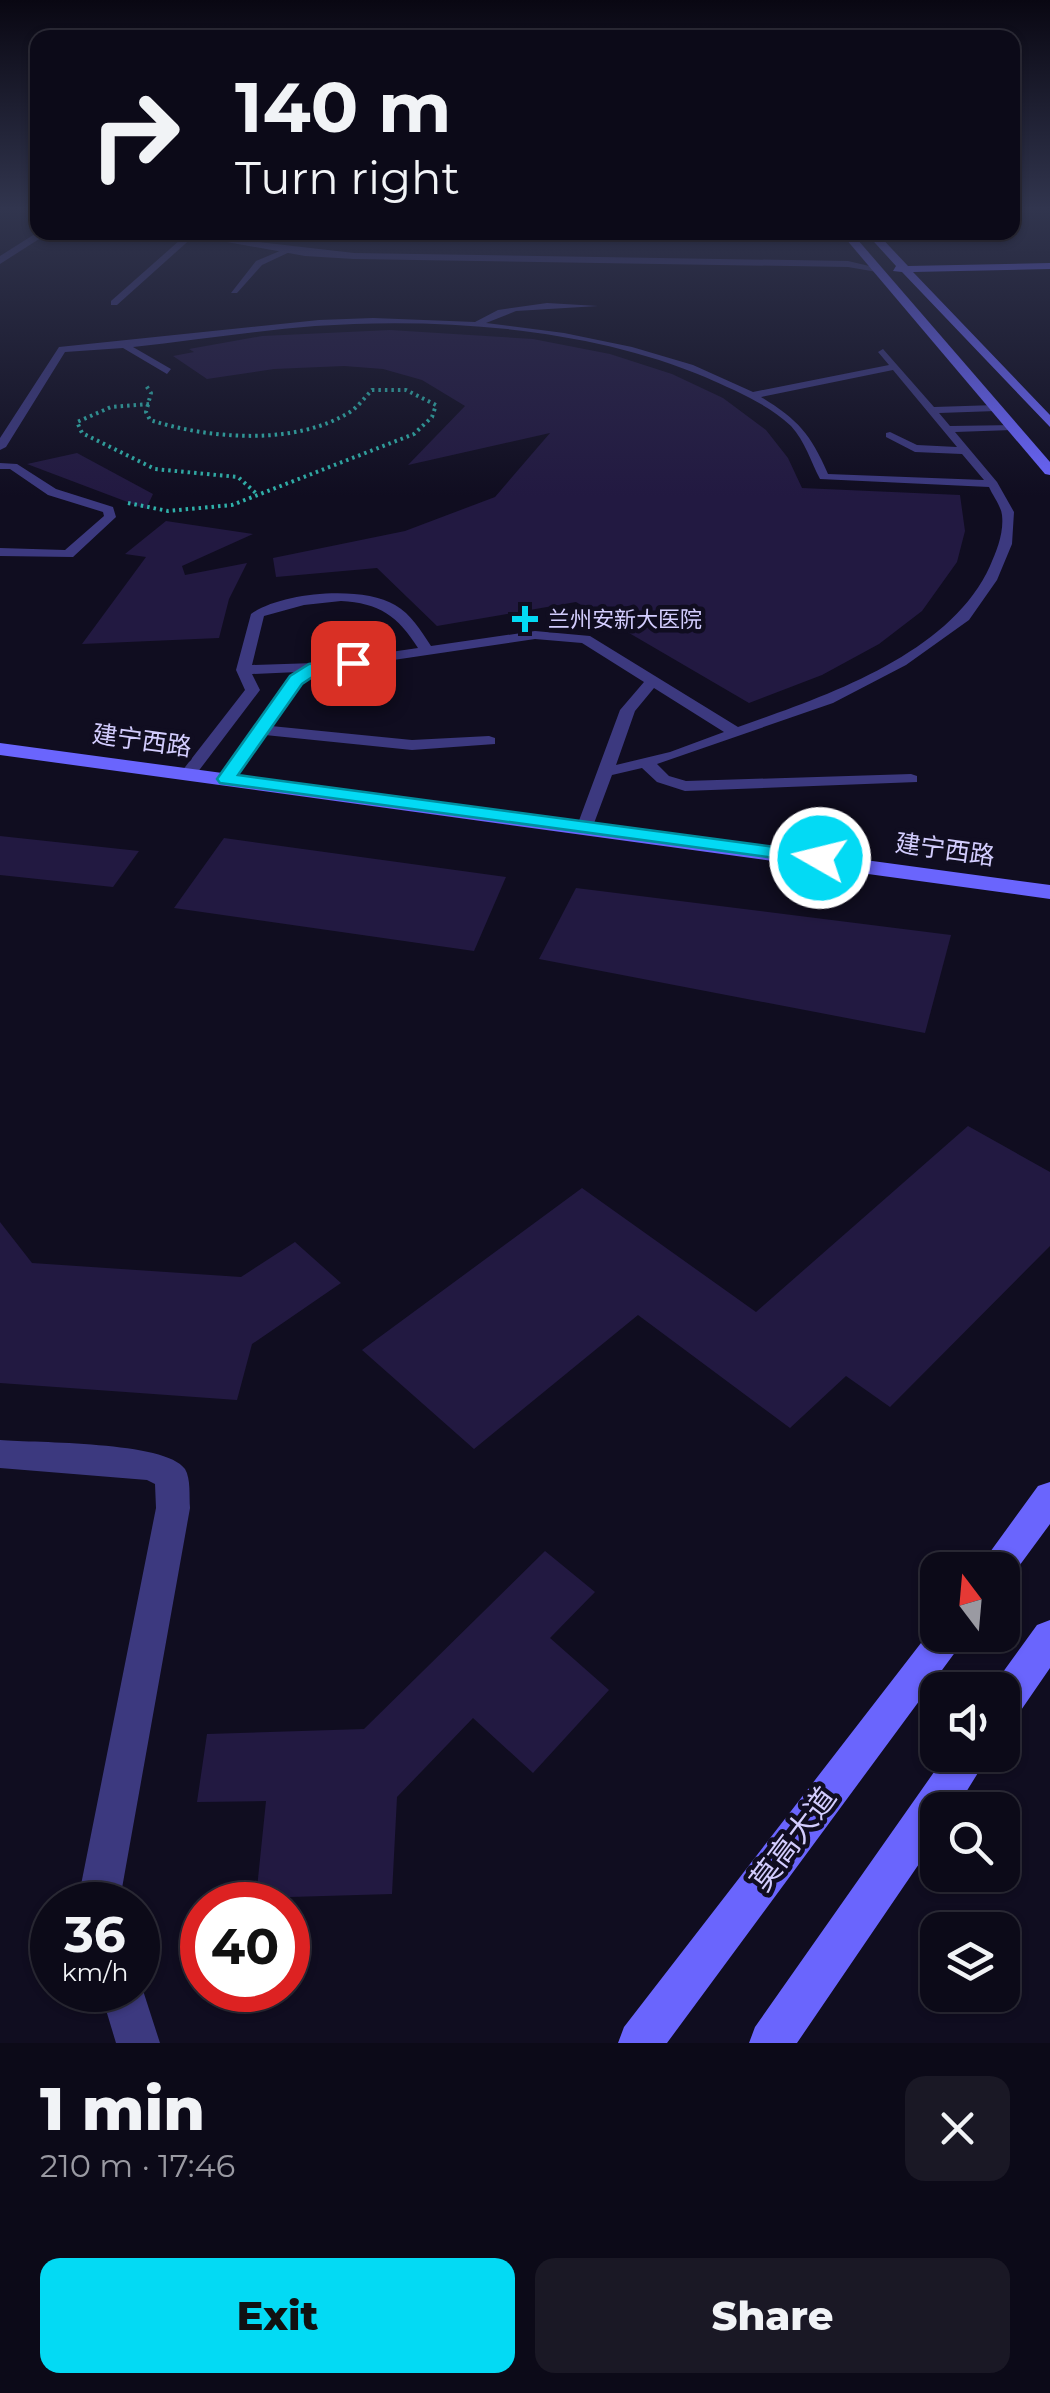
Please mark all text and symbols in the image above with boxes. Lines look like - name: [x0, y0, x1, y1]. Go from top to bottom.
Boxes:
- text: 140 m: [235, 64, 451, 150]
- icon: right: [70, 70, 200, 200]
- text: Turn right: [235, 150, 460, 205]
- marker: 兰州安新大医院: [512, 606, 538, 632]
- place label: 兰州安新大医院: [548, 606, 702, 633]
- pin: [311, 621, 396, 706]
- icon: arrive: [326, 636, 381, 691]
- street label: 建宁西路: [90, 718, 194, 762]
- position arrow: [768, 806, 872, 910]
- street label: 建宁西路: [893, 827, 997, 871]
- north arrow: [920, 1552, 1020, 1652]
- map controls: [920, 1552, 1020, 2012]
- button: sound: [920, 1672, 1020, 1772]
- street label: 莫高大道: [742, 1780, 844, 1898]
- button: search: [920, 1792, 1020, 1892]
- speed limit sign: 40: [180, 1882, 310, 2012]
- text: 36: [64, 1904, 126, 1965]
- button: layers: [920, 1912, 1020, 2012]
- text: km/h: [62, 1957, 128, 1987]
- text: 1 min: [40, 2072, 205, 2145]
- button: close: [905, 2076, 1010, 2181]
- text: 210 m · 17:46: [40, 2146, 235, 2185]
- button: Exit: [40, 2258, 515, 2373]
- button: Share: [535, 2258, 1010, 2373]

